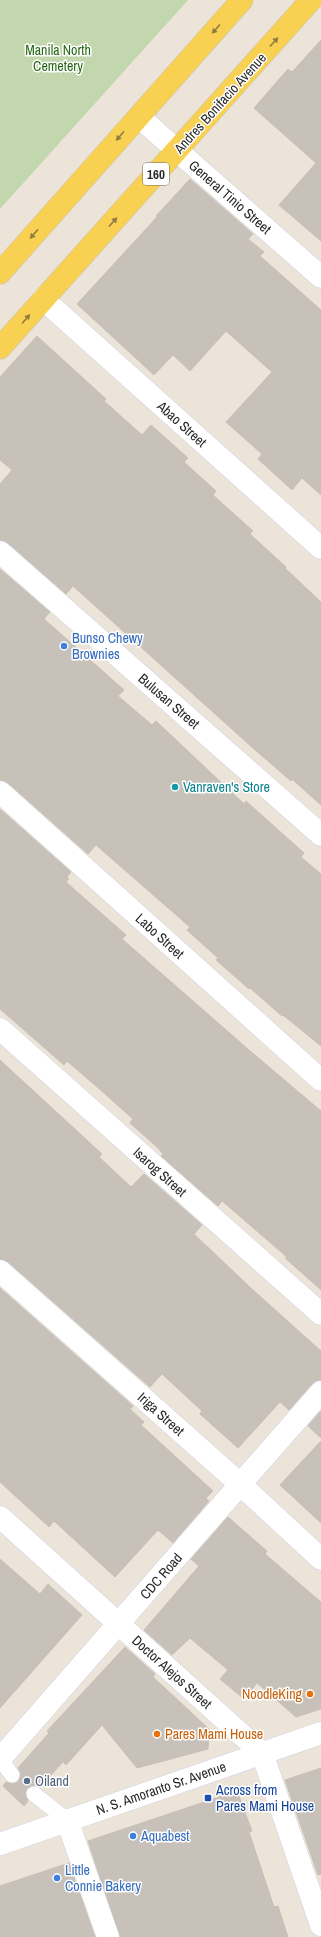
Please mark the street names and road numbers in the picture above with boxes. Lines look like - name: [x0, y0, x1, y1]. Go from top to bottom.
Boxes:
- street label: Andres Bonifacio Avenue: [169, 49, 270, 158]
- street label: General Tinio Street: [185, 156, 275, 238]
- road number: 160: [143, 163, 169, 185]
- street label: Abao Street: [153, 396, 211, 451]
- street label: Bulusan Street: [135, 670, 203, 732]
- street label: Labo Street: [132, 909, 188, 963]
- street label: Isarog Street: [130, 1143, 190, 1201]
- street label: Iriga Street: [134, 1388, 188, 1440]
- street label: CDC Road: [136, 1549, 186, 1603]
- street label: Doctor Alejos Street: [128, 1631, 216, 1713]
- street label: N. S. Amoranto Sr. Avenue: [94, 1757, 228, 1819]

